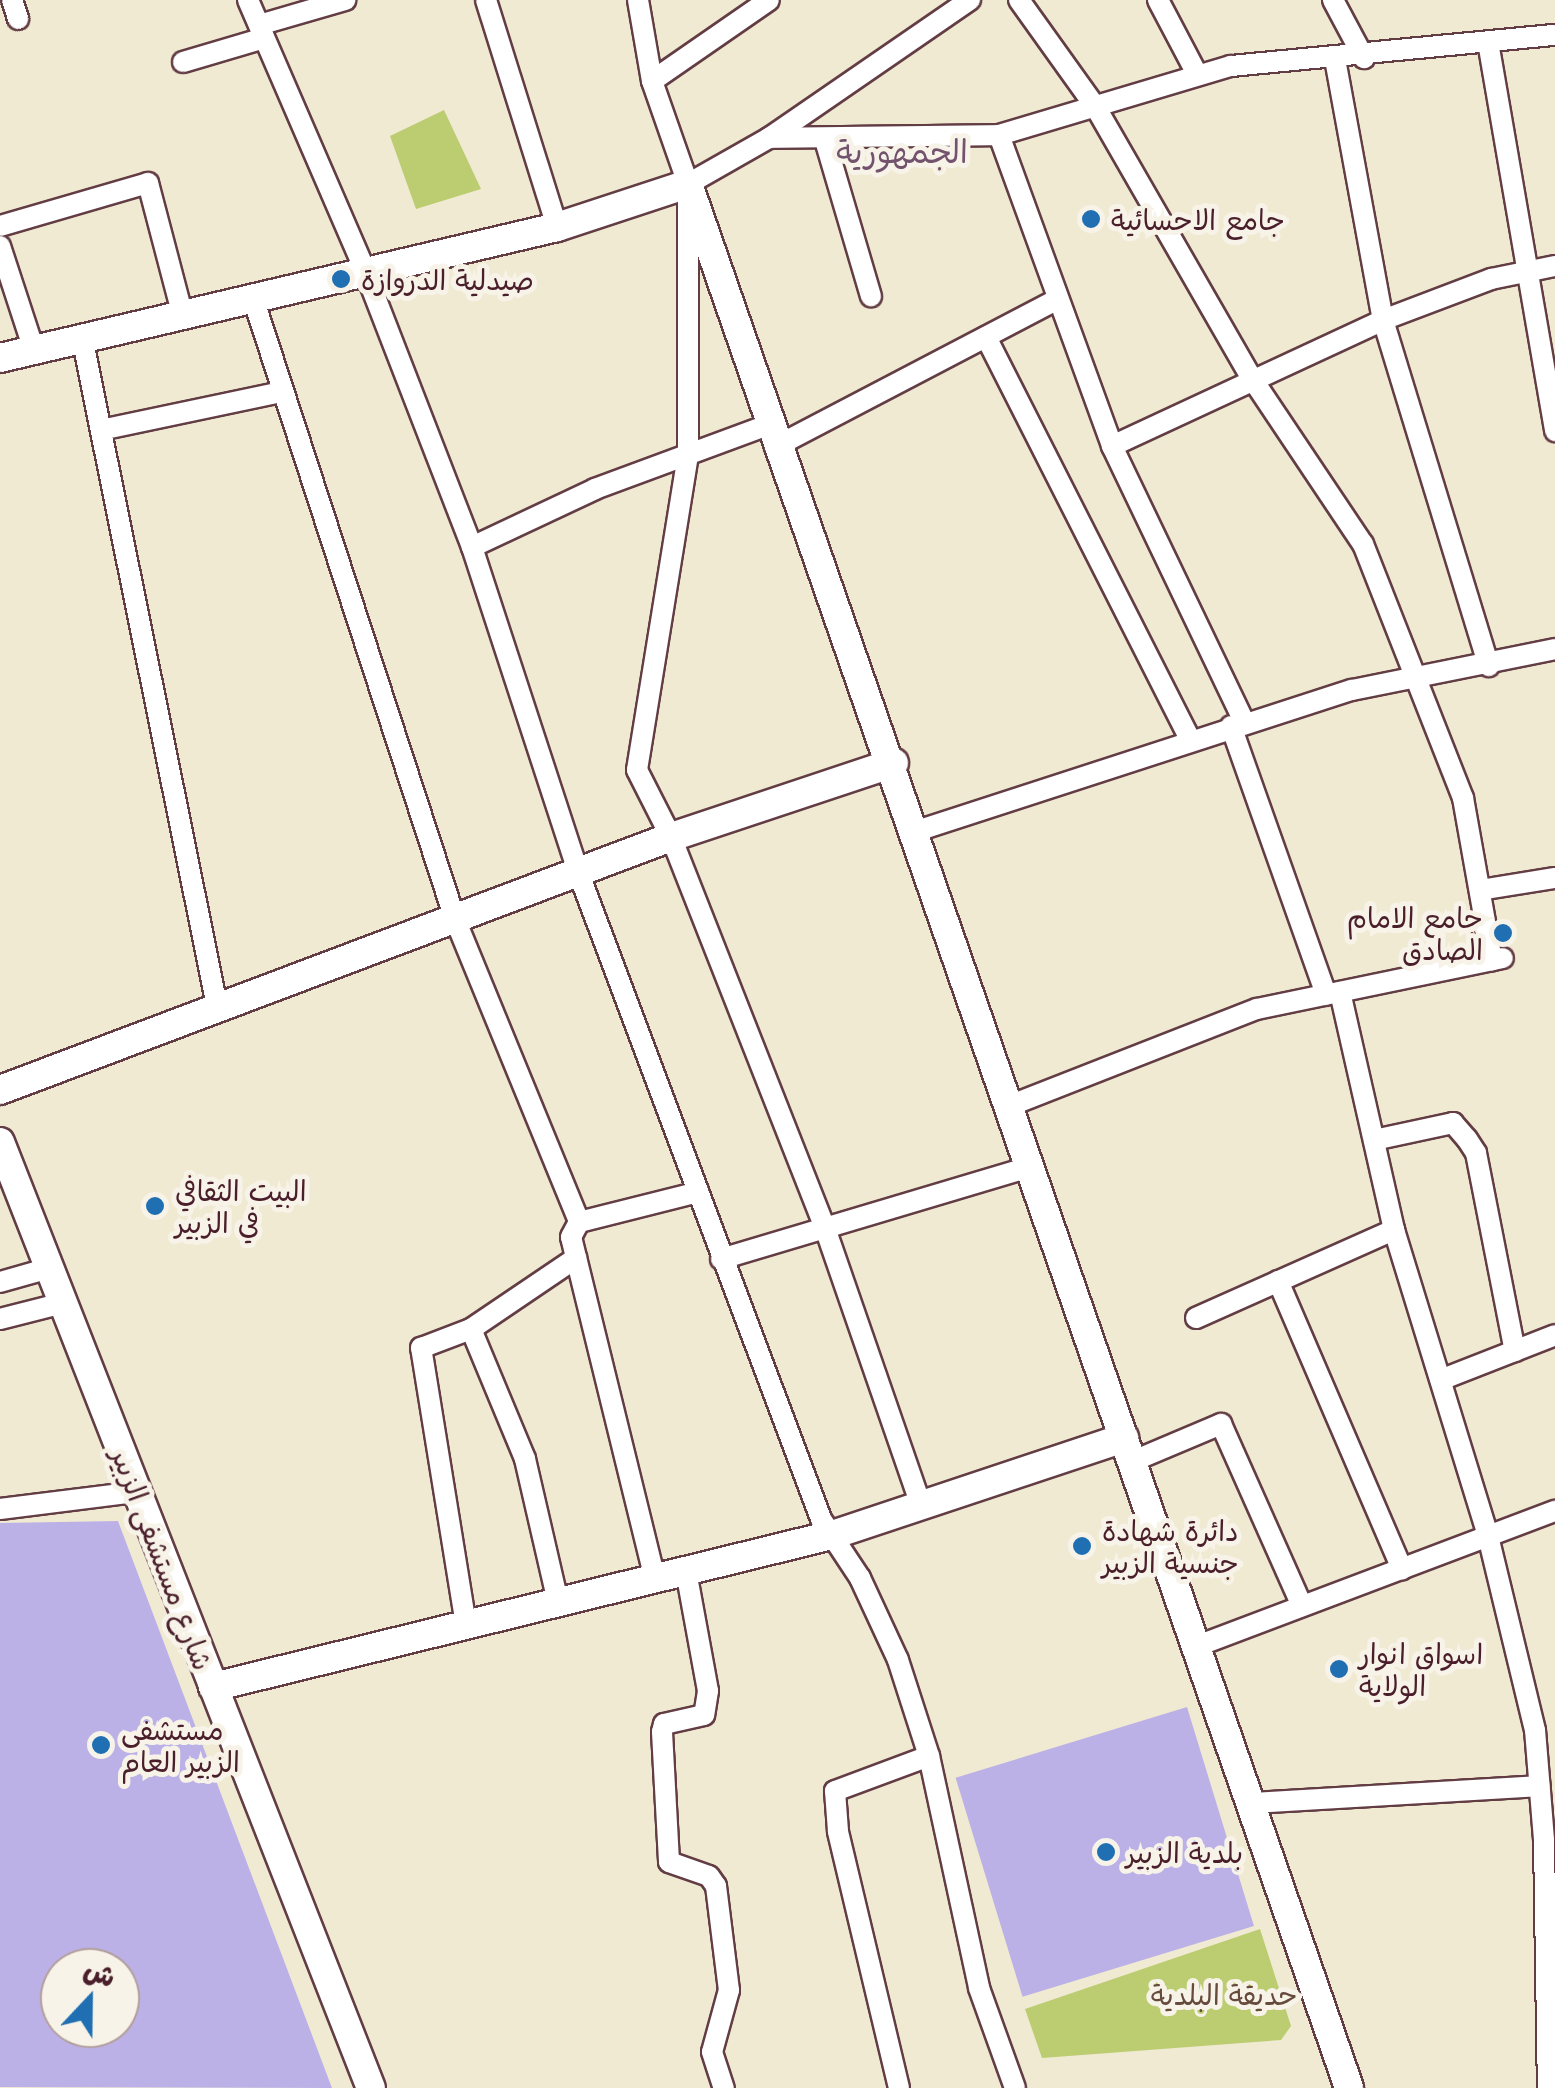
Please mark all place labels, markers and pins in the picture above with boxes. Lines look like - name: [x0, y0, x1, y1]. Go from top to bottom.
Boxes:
- place label: جامع الاحسائية: [1111, 202, 1285, 236]
- marker: جامع الاحسائية: [1080, 208, 1102, 230]
- place label: صيدلية الدروازة: [361, 262, 534, 296]
- marker: صيدلية الدروازة: [330, 268, 352, 290]
- place label: جامع الامام الصادق: [1347, 900, 1483, 966]
- marker: جامع الامام الصادق: [1492, 922, 1514, 944]
- place label: البيت الثقافي في الزبير: [175, 1173, 307, 1239]
- marker: البيت الثقافي في الزبير: [144, 1195, 166, 1217]
- place label: دائرة شهادة جنسية الزبير: [1102, 1513, 1239, 1579]
- marker: دائرة شهادة جنسية الزبير: [1071, 1535, 1093, 1557]
- place label: اسواق انوار الولاية: [1359, 1636, 1483, 1702]
- marker: اسواق انوار الولاية: [1328, 1658, 1350, 1680]
- place label: مستشفى الزبير العام: [121, 1712, 240, 1778]
- marker: مستشفى الزبير العام: [90, 1734, 112, 1756]
- place label: بلدية الزبير: [1126, 1835, 1243, 1869]
- marker: بلدية الزبير: [1095, 1841, 1117, 1863]

